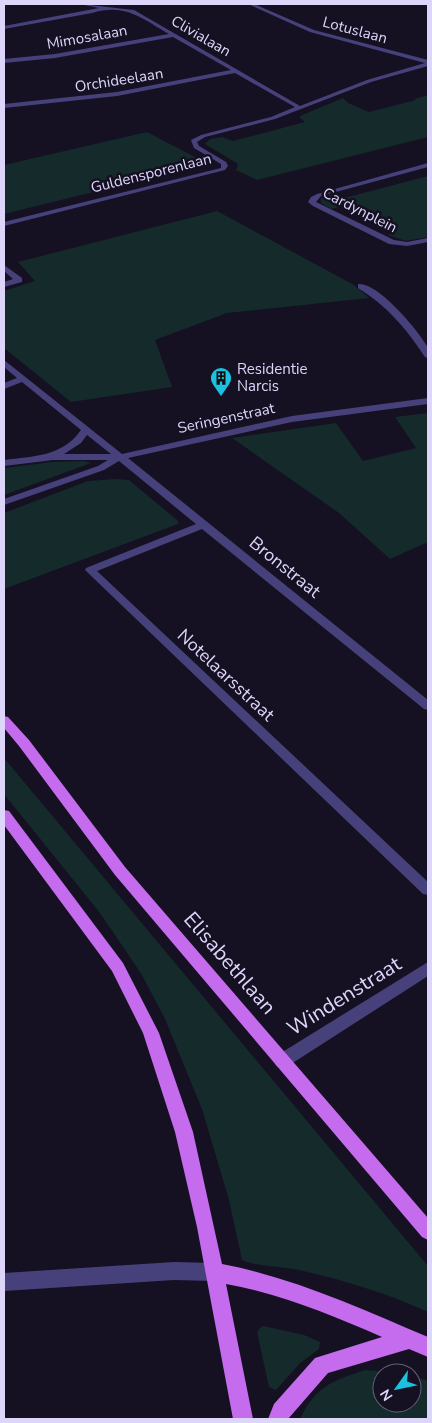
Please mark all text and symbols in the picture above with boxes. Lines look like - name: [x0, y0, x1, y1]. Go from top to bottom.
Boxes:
- street label: Clivialaan: [167, 11, 235, 61]
- street label: Lotuslaan: [320, 12, 390, 48]
- street label: Mimosalaan: [45, 20, 129, 54]
- street label: Orchideelaan: [73, 63, 165, 97]
- street label: Guldensporenlaan: [88, 148, 214, 198]
- street label: Cardynplein: [319, 183, 401, 237]
- place label: Residentie Narcis: [237, 359, 308, 396]
- building icon: Residentie Narcis: [209, 366, 233, 397]
- street label: Seringenstraat: [176, 398, 277, 438]
- street label: Bronstraat: [244, 531, 326, 604]
- street label: Notelaarsstraat: [172, 624, 280, 727]
- street label: Elisabethlaan: [178, 906, 282, 1020]
- street label: Windenstraat: [282, 949, 407, 1042]
- north arrow: [372, 1363, 422, 1413]
- text: N: [376, 1385, 397, 1404]

